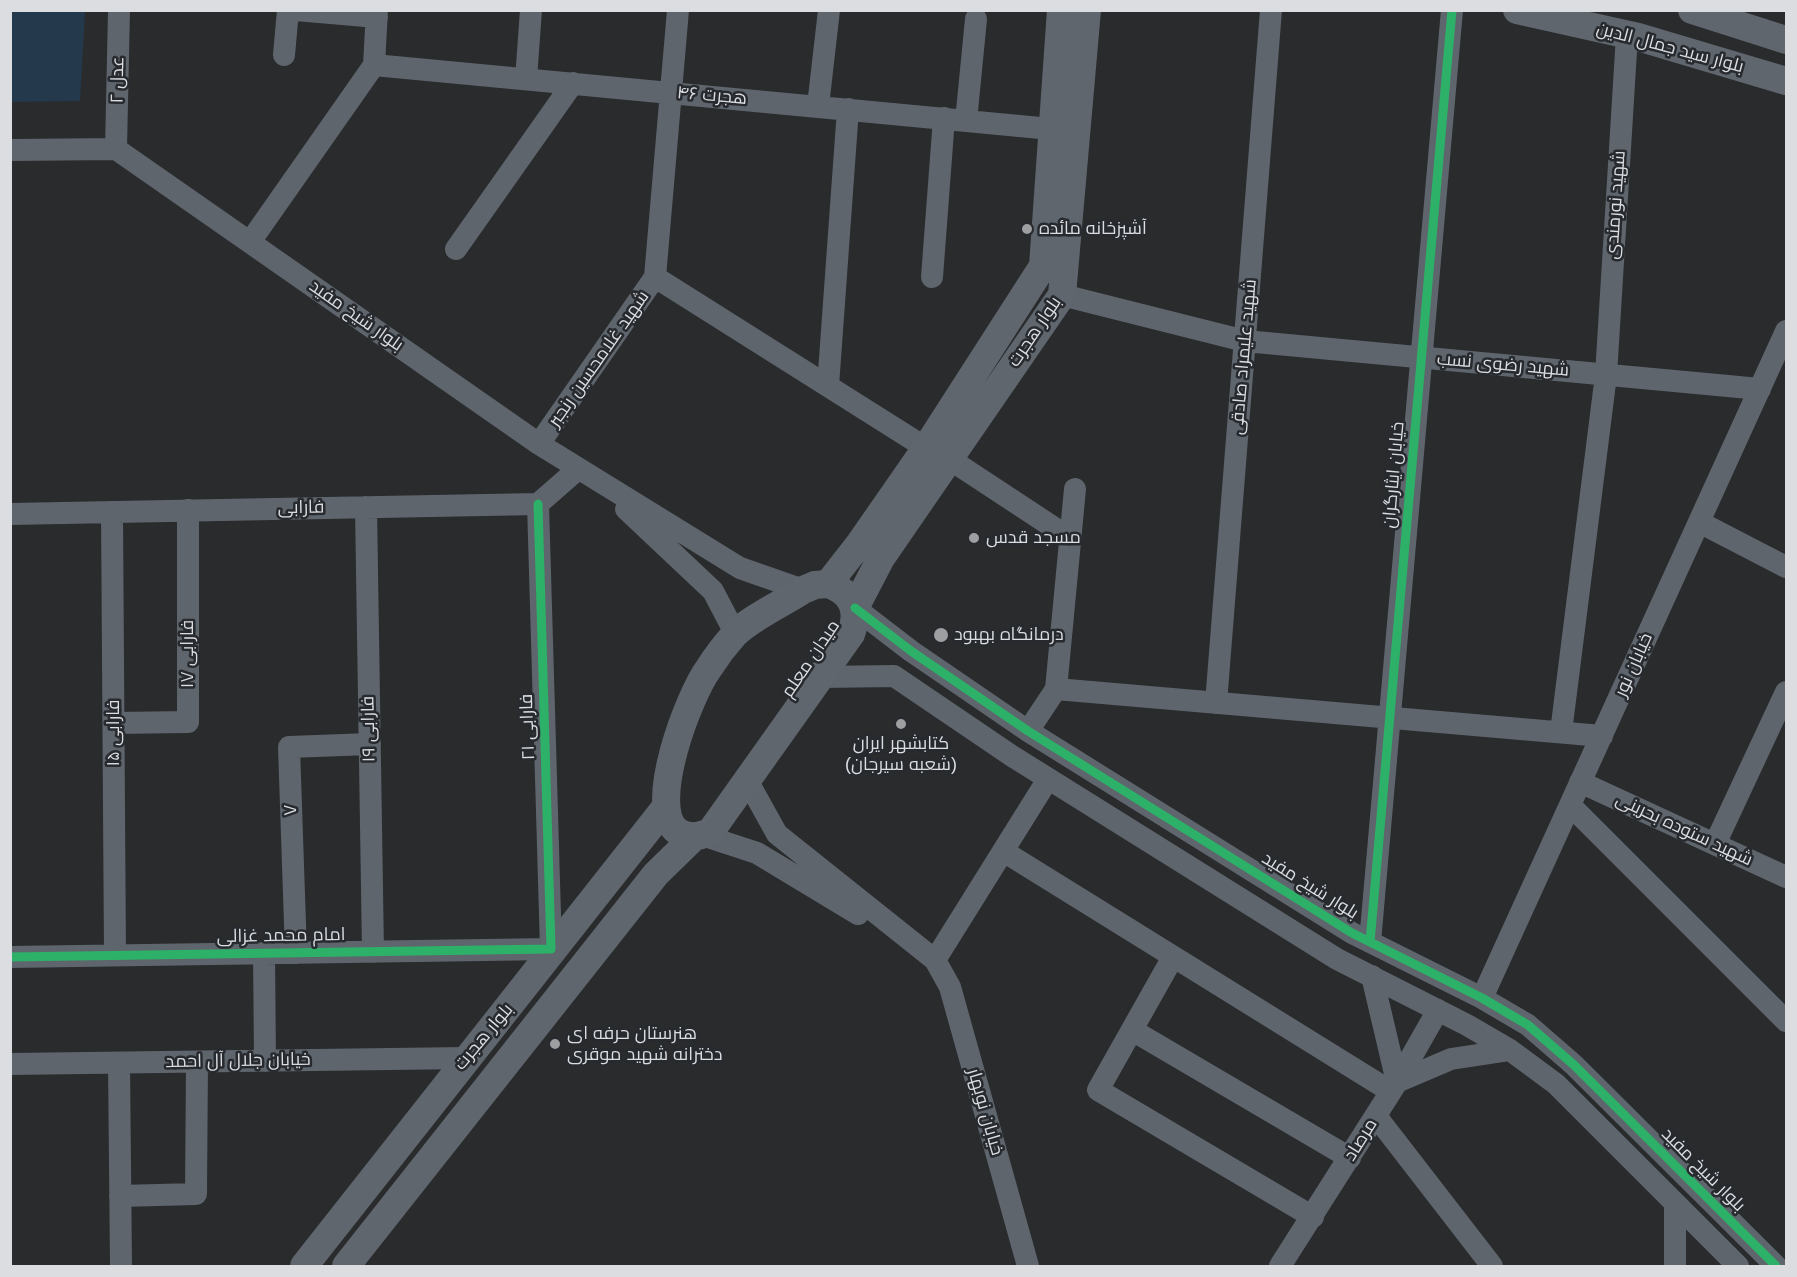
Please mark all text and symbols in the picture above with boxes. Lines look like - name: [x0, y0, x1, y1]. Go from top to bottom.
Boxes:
- street label: بلوار سید جمال الدین: [1594, 18, 1746, 78]
- street label: عدل ۲: [107, 56, 129, 104]
- street label: هجرت ۴۶: [676, 82, 748, 110]
- street label: شهید نورمندی: [1601, 150, 1631, 260]
- place label: آشپزخانه مائده: [1039, 218, 1147, 240]
- marker: آشپزخانه مائده: [1020, 222, 1034, 236]
- street label: بلوار شیخ مفید: [305, 276, 407, 356]
- street label: شهید علیمراد صادقی: [1226, 278, 1262, 436]
- street label: شهید غلامحسین رنجبر: [544, 287, 654, 431]
- street label: بلوار هجرت: [1004, 293, 1066, 371]
- street label: شهید رضوی نسب: [1436, 348, 1570, 382]
- street label: خیابان ایثارگران: [1379, 421, 1409, 529]
- street label: فارابی: [278, 497, 324, 519]
- place label: مسجد قدس: [986, 527, 1081, 549]
- marker: مسجد قدس: [967, 531, 981, 545]
- street label: میدان معلم: [777, 616, 845, 702]
- street label: فارابی ۱۷: [177, 620, 199, 688]
- place label: درمانگاه بهبود: [954, 624, 1064, 646]
- marker: درمانگاه بهبود: [932, 626, 950, 644]
- street label: خیابان نور: [1610, 630, 1658, 700]
- street label: فارابی ۲۱: [516, 693, 540, 761]
- street label: فارابی ۱۹: [358, 696, 380, 762]
- street label: فارابی ۱۵: [103, 700, 125, 766]
- marker: کتابشهر ایران (شعبه سیرجان): [894, 717, 908, 731]
- place label: کتابشهر ایران (شعبه سیرجان): [845, 733, 957, 776]
- street label: شهید ستوده بحرینی: [1612, 789, 1756, 871]
- street label: ۷: [280, 804, 302, 816]
- street label: بلوار شیخ مفید: [1258, 848, 1362, 924]
- street label: امام محمد غزالی: [216, 924, 346, 948]
- street label: بلوار هجرت: [450, 999, 518, 1075]
- place label: هنرستان حرفه ای دخترانه شهید موقری: [567, 1023, 723, 1066]
- marker: هنرستان حرفه ای دخترانه شهید موقری: [548, 1037, 562, 1051]
- street label: خیابان جلال آل احمد: [165, 1049, 311, 1073]
- street label: خیابان نوبهار: [962, 1066, 1008, 1158]
- street label: مرصاد: [1340, 1115, 1382, 1165]
- street label: بلوار شیخ مفید: [1657, 1124, 1749, 1216]

